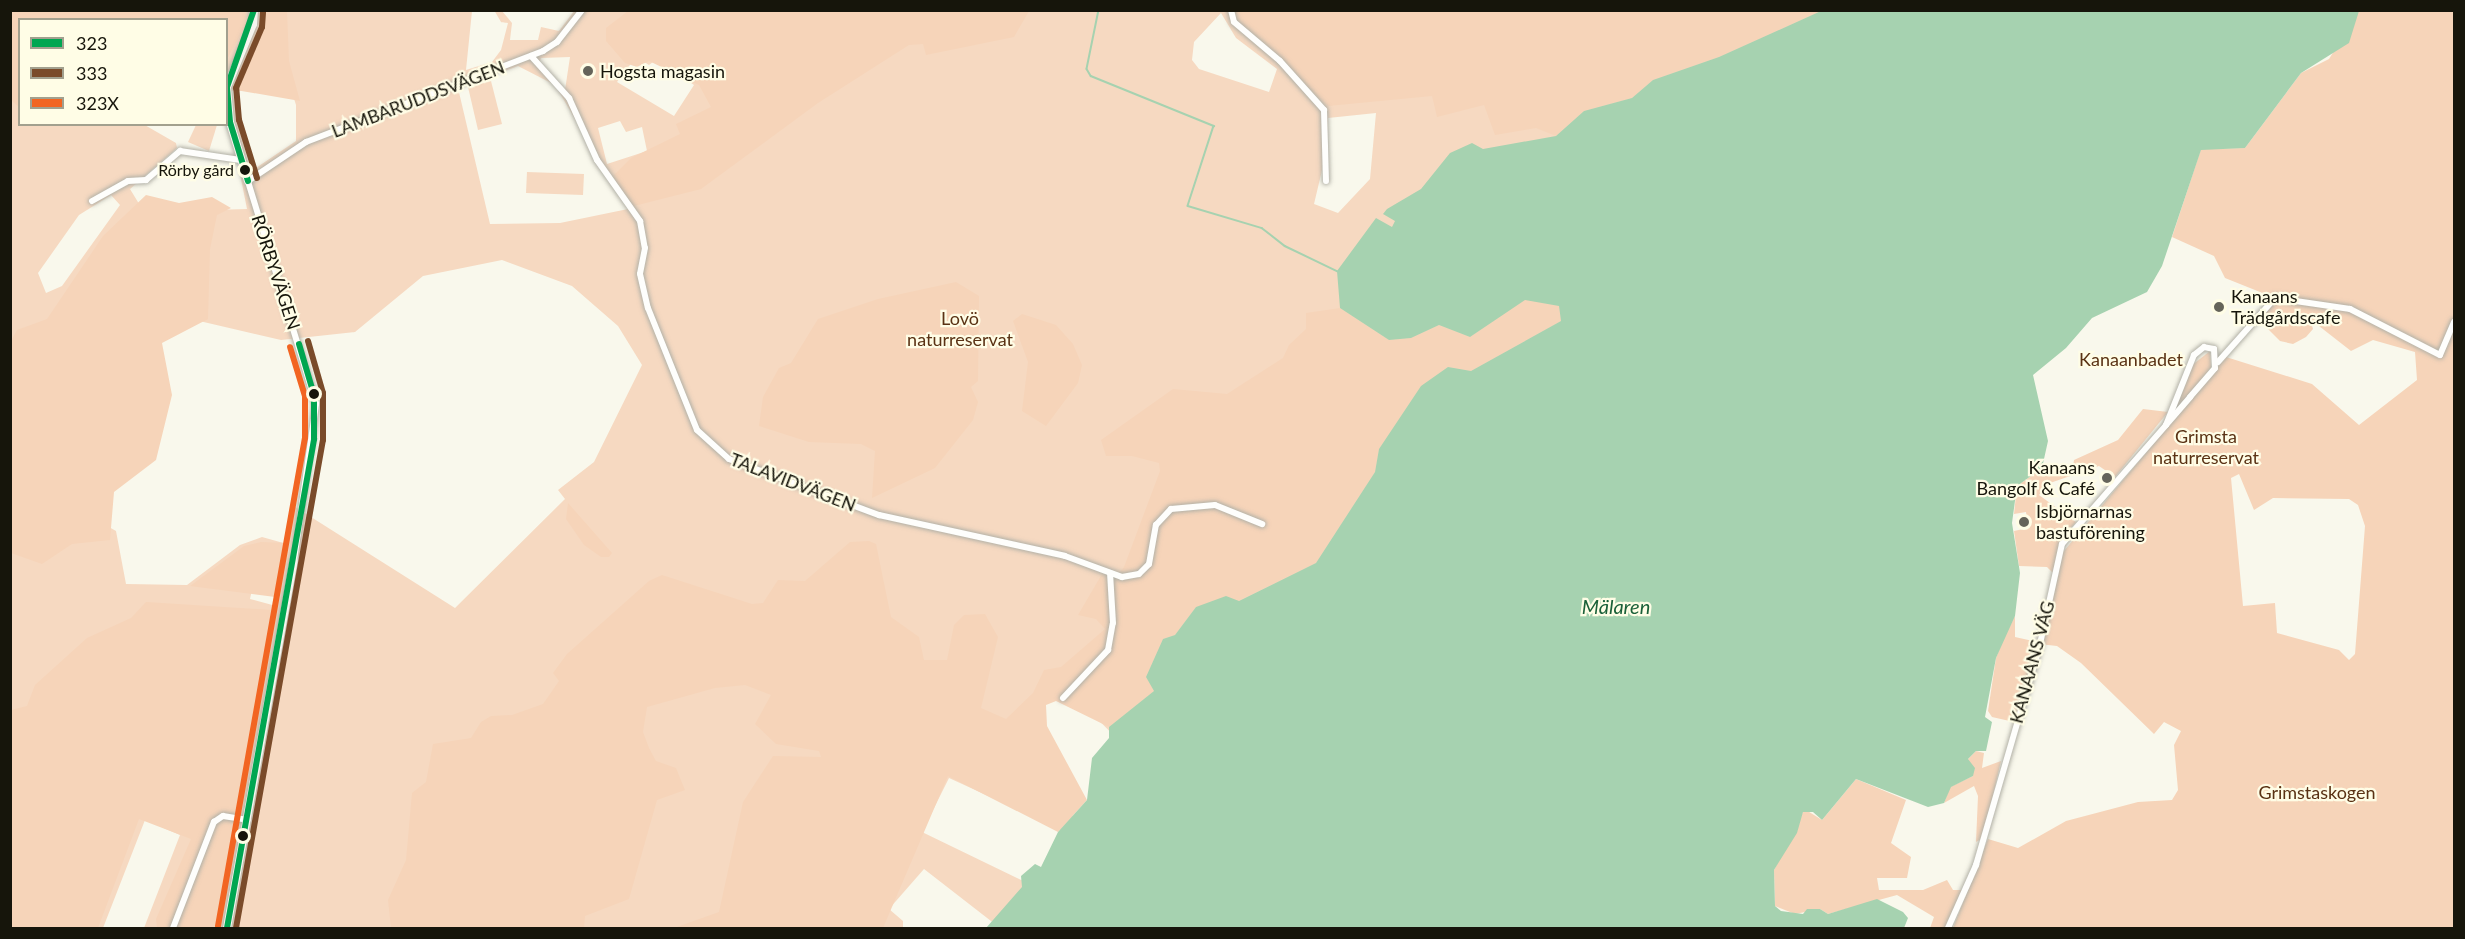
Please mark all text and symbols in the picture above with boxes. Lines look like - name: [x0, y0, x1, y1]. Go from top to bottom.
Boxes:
- legend: [18, 18, 228, 126]
- text: 323: [76, 32, 107, 54]
- street label: LAMBARUDDSVÄGEN: [328, 56, 508, 142]
- place label: Hogsta magasin: [600, 60, 725, 82]
- text: 333: [76, 62, 107, 84]
- marker: Hogsta magasin: [581, 64, 595, 78]
- text: 323X: [76, 92, 119, 114]
- place label: Rörby gård: [158, 160, 234, 180]
- marker: Rörby gård: [239, 164, 251, 176]
- street label: RÖRBYVÄGEN: [247, 212, 305, 332]
- place label: Kanaans Trädgårdscafe: [2231, 286, 2340, 328]
- marker: Kanaans Trädgårdscafe: [2212, 300, 2226, 314]
- park label: Lovö naturreservat: [907, 308, 1013, 350]
- park label: Kanaanbadet: [2079, 348, 2183, 370]
- unlabelled marker: [308, 388, 320, 400]
- park label: Grimsta naturreservat: [2153, 426, 2259, 468]
- street label: TALAVIDVÄGEN: [727, 448, 859, 516]
- place label: Kanaans Bangolf & Café: [1976, 457, 2095, 500]
- marker: Kanaans Bangolf & Café: [2100, 471, 2114, 485]
- place label: Isbjörnarnas bastuförening: [2036, 501, 2145, 544]
- marker: Isbjörnarnas bastuförening: [2017, 515, 2031, 529]
- water label: Mälaren: [1582, 594, 1650, 618]
- street label: KANAANS VÄG: [2005, 598, 2059, 726]
- park label: Grimstaskogen: [2258, 781, 2376, 803]
- unlabelled marker: [237, 830, 249, 842]

